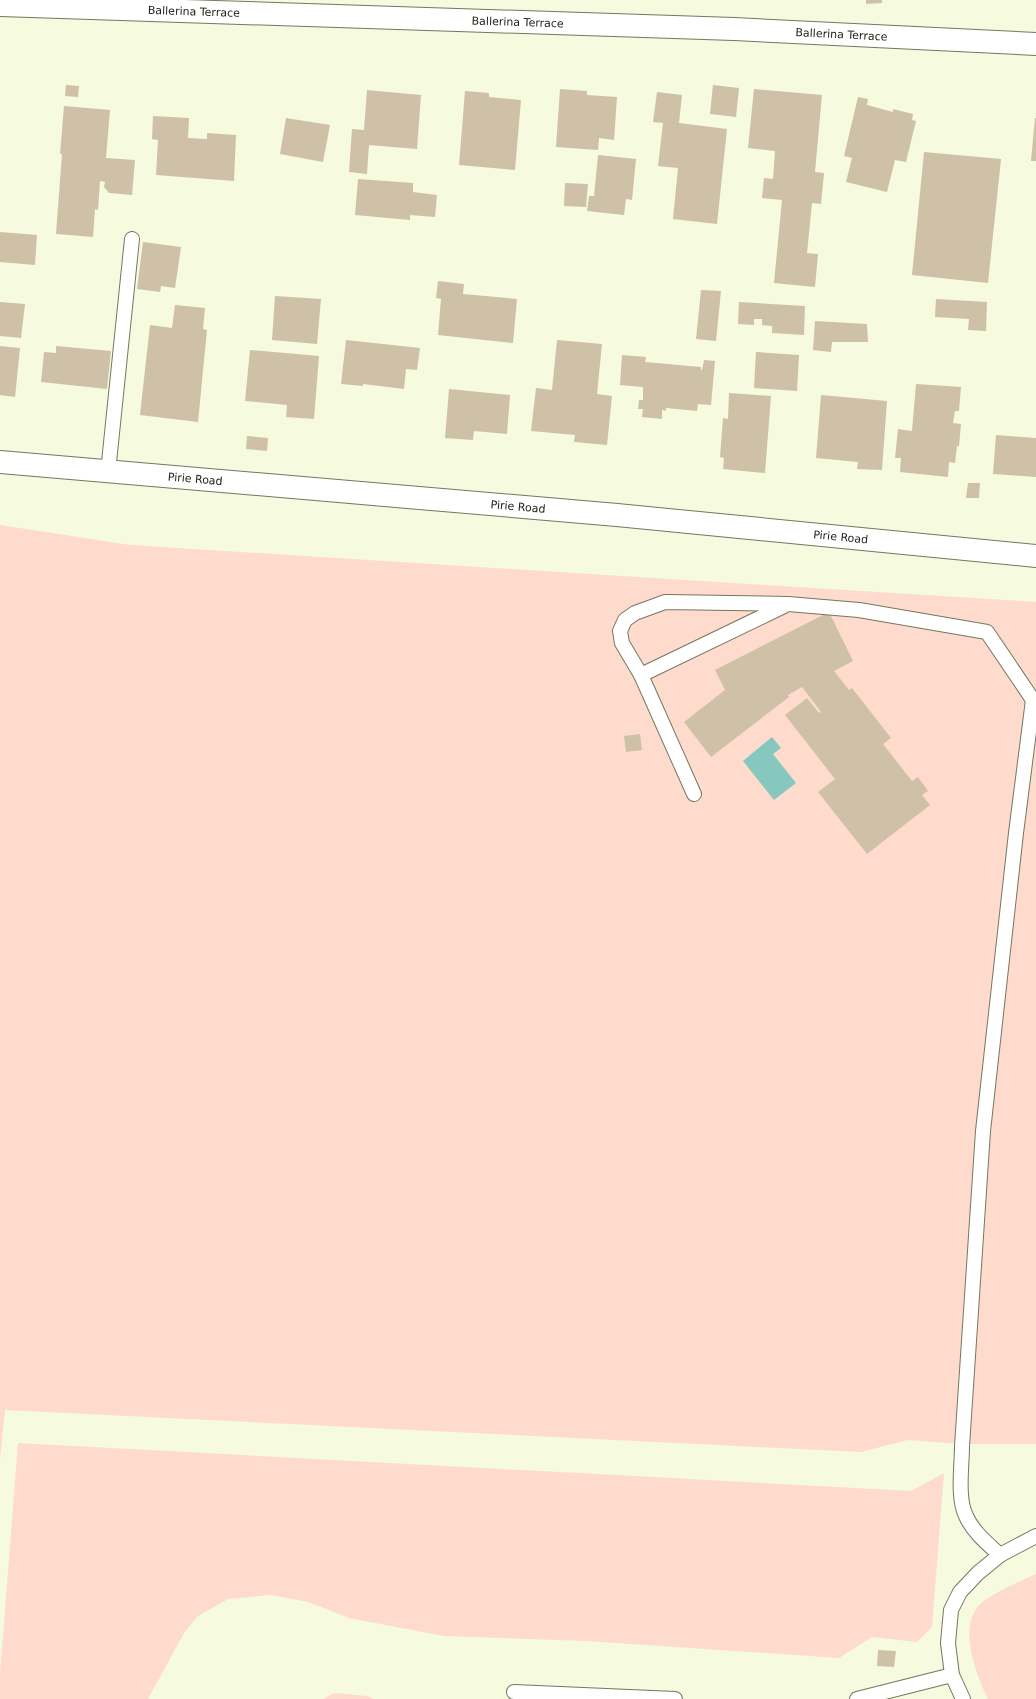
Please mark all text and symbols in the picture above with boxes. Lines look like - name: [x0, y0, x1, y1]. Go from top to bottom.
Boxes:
- street label: Ballerina Terrace: [148, 3, 240, 19]
- street label: Ballerina Terrace: [471, 14, 564, 30]
- street label: Ballerina Terrace: [795, 26, 888, 43]
- street label: Pirie Road: [167, 470, 223, 488]
- street label: Pirie Road: [490, 498, 546, 515]
- street label: Pirie Road: [813, 528, 869, 546]

